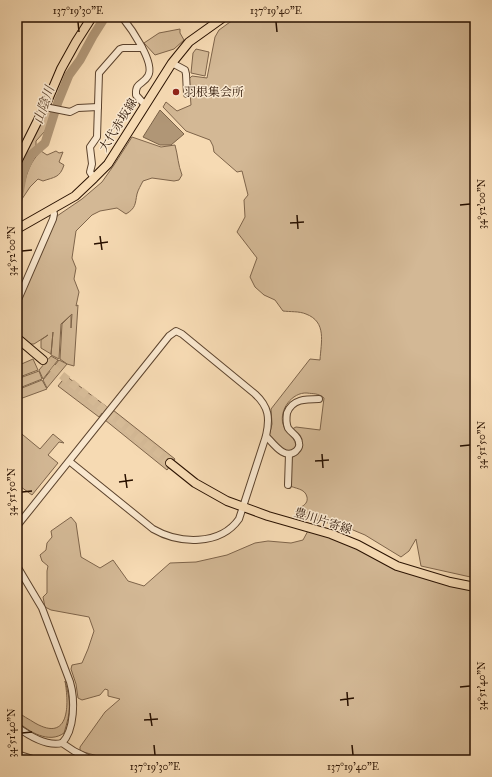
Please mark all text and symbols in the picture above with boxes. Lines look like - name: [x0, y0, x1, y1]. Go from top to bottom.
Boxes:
- text: 137°19'30"E: [53, 5, 103, 17]
- text: 137°19'40"E: [250, 5, 302, 17]
- water label: 山陰川: [30, 82, 59, 126]
- place label: 羽根集会所: [184, 85, 244, 99]
- marker: 羽根集会所: [171, 87, 181, 97]
- street label: 大代赤坂線: [96, 96, 140, 154]
- text: 34°52'00"N: [476, 178, 488, 229]
- text: 34°52'00"N: [6, 225, 18, 276]
- text: 34°51'50"N: [476, 421, 488, 469]
- text: 34°51'50"N: [6, 468, 18, 516]
- street label: 豊川片寄線: [292, 505, 354, 537]
- text: 34°51'40"N: [476, 661, 488, 710]
- text: 34°51'40"N: [6, 708, 18, 757]
- text: 137°19'30"E: [130, 761, 180, 773]
- text: 137°19'40"E: [327, 761, 379, 773]

